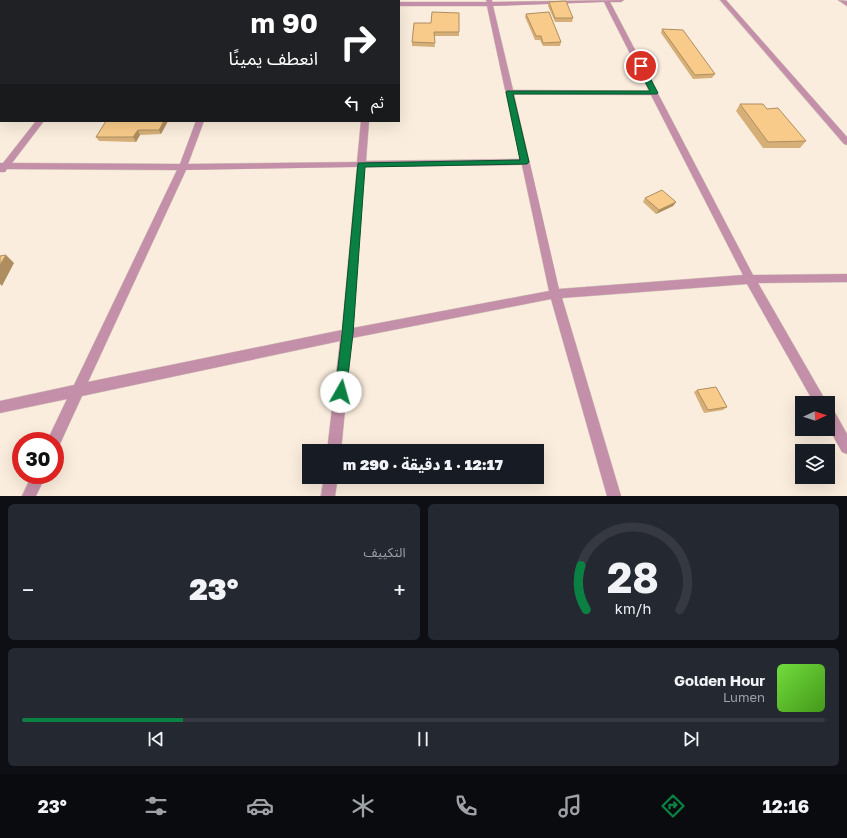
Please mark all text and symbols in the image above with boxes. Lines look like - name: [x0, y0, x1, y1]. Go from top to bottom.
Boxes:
- text: 90 m: [250, 6, 318, 39]
- icon: right: [332, 16, 384, 68]
- text: انعطف يمينًا: [229, 47, 318, 69]
- pin: [624, 49, 658, 83]
- icon: arrive: [630, 55, 652, 77]
- icon: left: [341, 92, 363, 114]
- text: ثم: [371, 93, 384, 111]
- position arrow: [320, 371, 362, 413]
- north arrow: [795, 396, 835, 436]
- map controls: [795, 396, 835, 484]
- speed limit sign: 30: [12, 432, 64, 484]
- button: layers: [795, 444, 835, 484]
- text: 12:17 · 1 دقيقة · 290 m: [343, 455, 503, 473]
- text: التكييف: [364, 544, 406, 560]
- text: 28: [607, 552, 659, 602]
- text: 23°: [189, 571, 238, 607]
- text: −: [22, 576, 34, 603]
- text: +: [393, 576, 405, 603]
- text: km/h: [615, 600, 651, 617]
- text: Golden Hour: [674, 671, 765, 689]
- text: Lumen: [723, 689, 765, 705]
- icon: previous: [145, 728, 167, 750]
- icon: pause: [412, 728, 434, 750]
- icon: next: [680, 728, 702, 750]
- icon: filters: [142, 792, 170, 820]
- icon: car: [246, 792, 274, 820]
- icon: climate: [349, 792, 377, 820]
- icon: phone: [452, 792, 480, 820]
- icon: music: [556, 792, 584, 820]
- icon: directions: [659, 792, 687, 820]
- text: 23°: [38, 795, 67, 817]
- text: 12:16: [763, 795, 809, 817]

